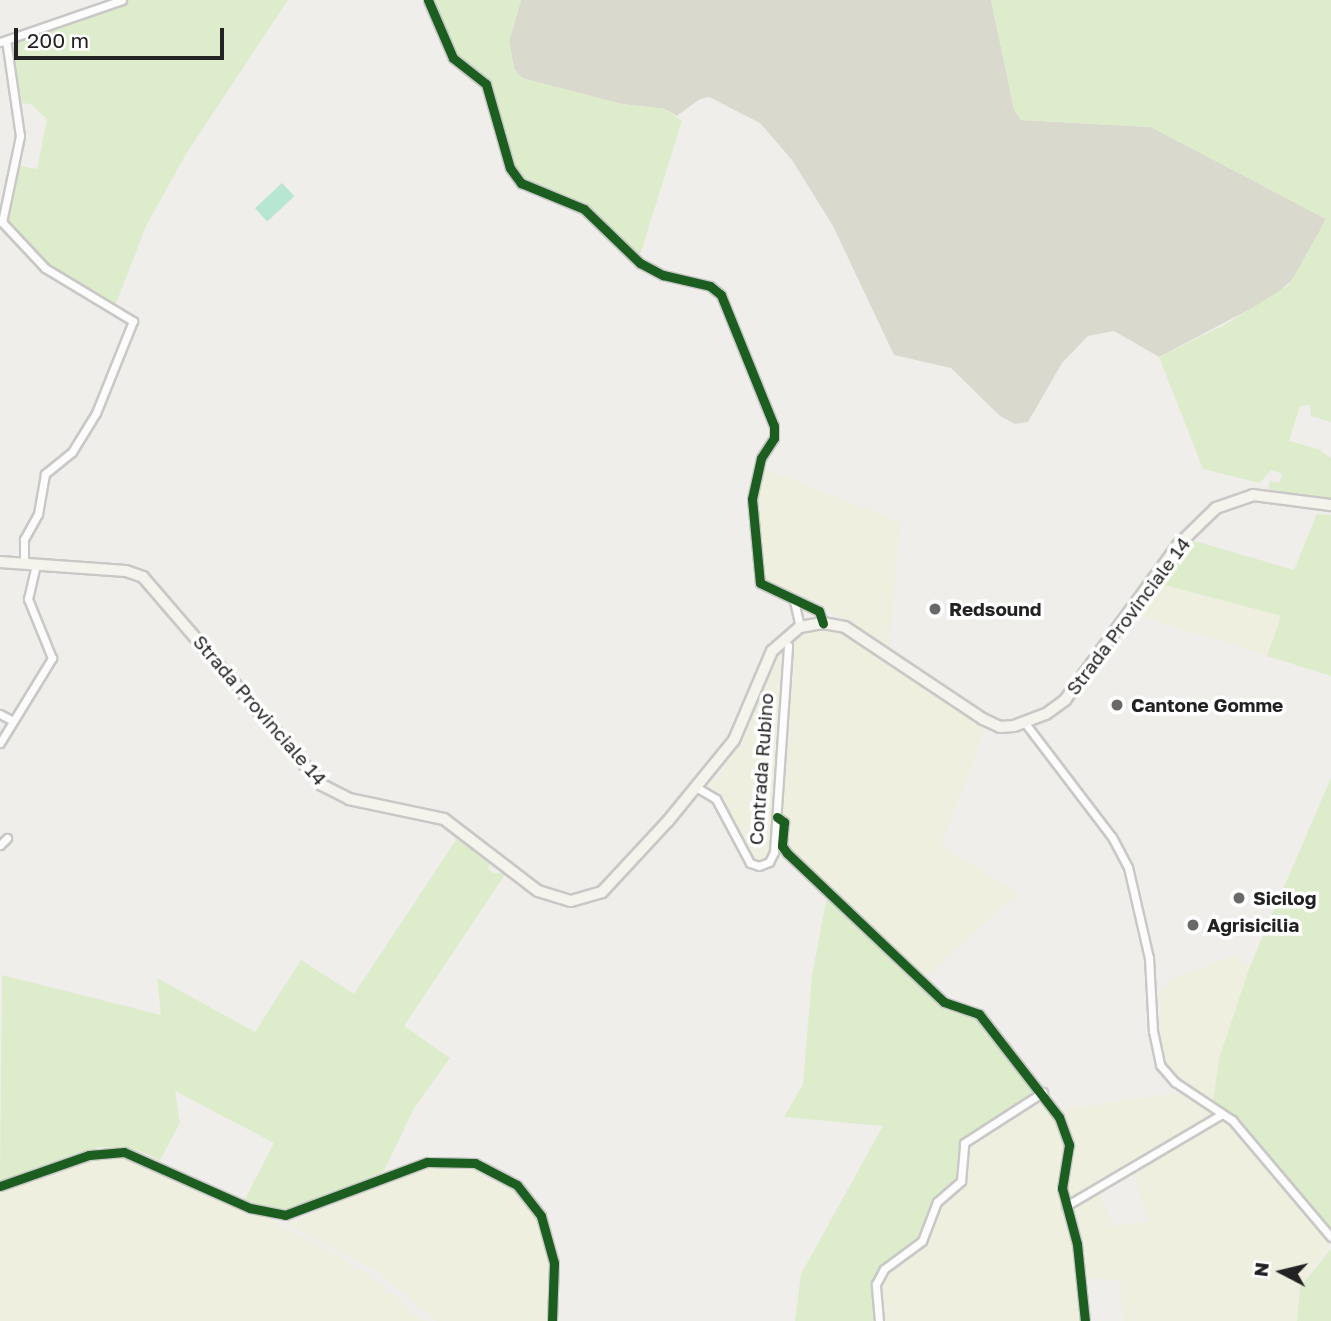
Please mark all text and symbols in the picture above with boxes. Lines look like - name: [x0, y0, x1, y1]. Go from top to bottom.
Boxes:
- scale bar: [18, 14, 228, 58]
- text: 200 m: [27, 27, 89, 53]
- street label: Strada Provinciale 14: [1061, 533, 1195, 699]
- place label: Redsound: [949, 598, 1041, 620]
- marker: Redsound: [927, 601, 943, 617]
- street label: Strada Provinciale 14: [189, 630, 331, 790]
- street label: Contrada Rubino: [744, 692, 778, 846]
- place label: Cantone Gomme: [1131, 694, 1283, 716]
- marker: Cantone Gomme: [1109, 697, 1125, 713]
- place label: Sicilog: [1253, 887, 1316, 909]
- marker: Sicilog: [1231, 890, 1247, 906]
- place label: Agrisicilia: [1207, 914, 1299, 936]
- marker: Agrisicilia: [1185, 917, 1201, 933]
- north arrow: [1247, 1237, 1317, 1307]
- text: N: [1248, 1261, 1273, 1278]

